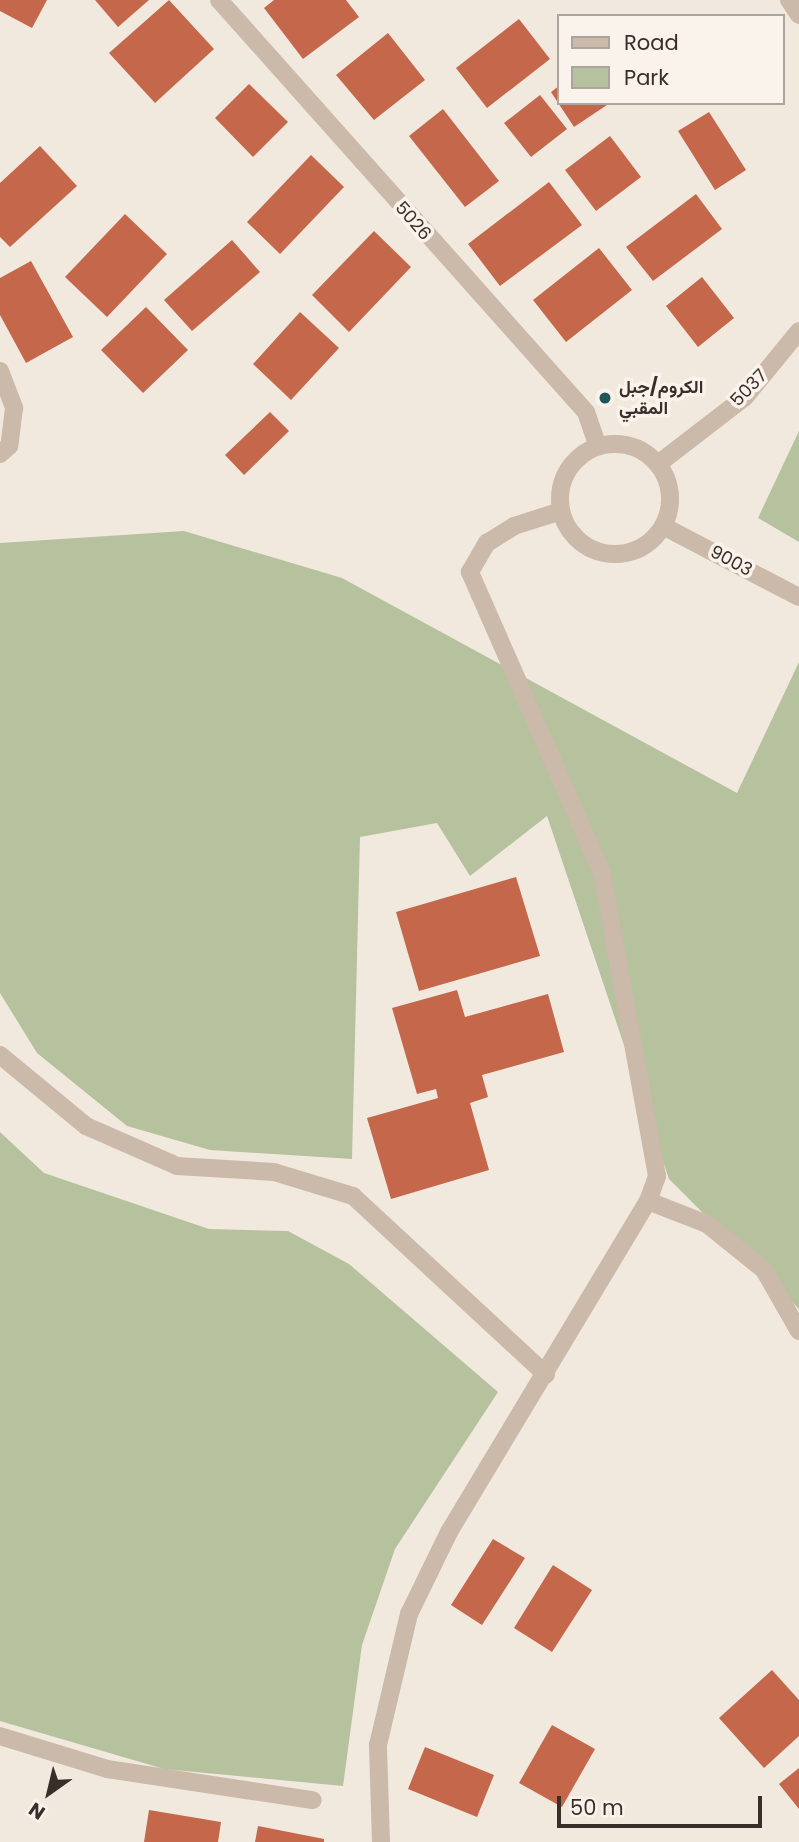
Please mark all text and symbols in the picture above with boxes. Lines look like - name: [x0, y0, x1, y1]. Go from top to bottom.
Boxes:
- legend: [558, 14, 785, 105]
- text: Road: [624, 28, 679, 57]
- text: Park: [624, 63, 669, 92]
- street label: 5026: [390, 197, 436, 245]
- street label: 5037: [726, 365, 772, 411]
- place label: الكروم/جبل المقبي: [619, 377, 703, 420]
- marker: الكروم/جبل المقبي: [597, 390, 613, 406]
- street label: 9003: [706, 541, 756, 581]
- north arrow: [14, 1758, 84, 1828]
- scale bar: [561, 1783, 766, 1827]
- text: 50 m: [570, 1793, 624, 1822]
- text: N: [24, 1796, 50, 1826]

